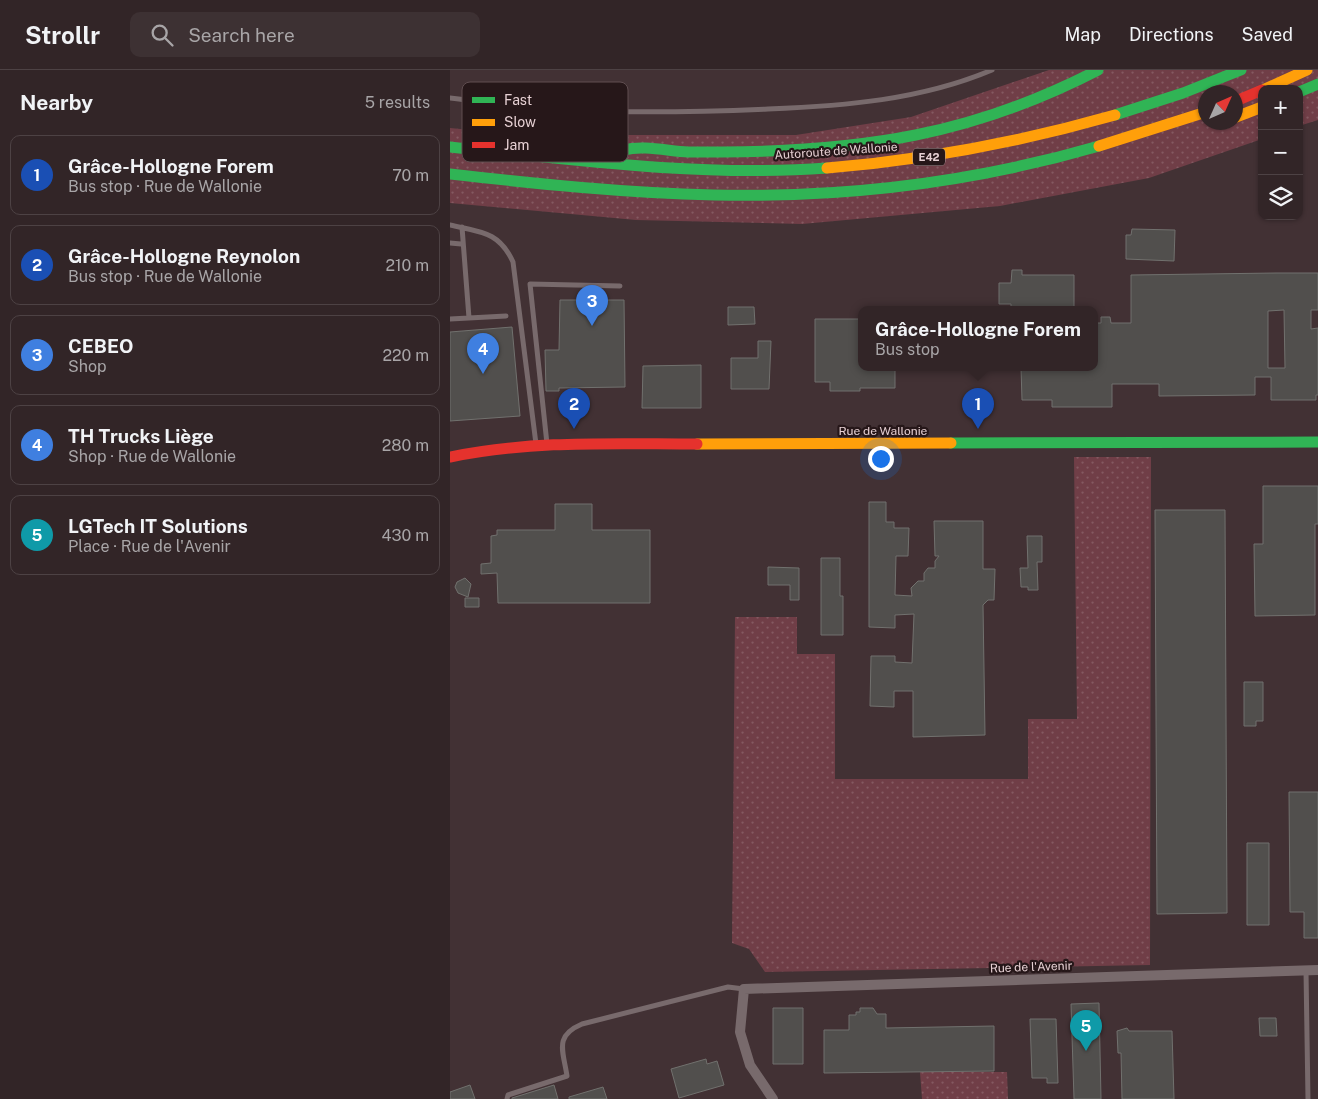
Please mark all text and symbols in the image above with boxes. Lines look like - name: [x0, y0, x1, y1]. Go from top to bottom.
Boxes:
- search box: [130, 12, 480, 57]
- text: Strollr: [25, 21, 100, 49]
- icon: search: [148, 21, 176, 49]
- text: Search here: [188, 24, 295, 46]
- text: Map: [1064, 24, 1101, 45]
- text: Directions: [1129, 24, 1214, 45]
- text: Saved: [1242, 24, 1293, 45]
- legend: [462, 82, 628, 162]
- north arrow: [1198, 85, 1243, 130]
- map controls: [1258, 85, 1303, 220]
- button: +: [1258, 85, 1303, 130]
- text: Nearby: [20, 90, 93, 115]
- text: Fast: [504, 92, 532, 108]
- text: 5 results: [365, 93, 430, 112]
- text: Slow: [504, 114, 536, 130]
- button: −: [1258, 130, 1303, 175]
- text: Jam: [504, 137, 529, 153]
- street label: Autoroute de Wallonie: [774, 140, 898, 162]
- road number: E42: [913, 148, 945, 165]
- text: Grâce-Hollogne Forem: [68, 155, 274, 177]
- text: 1: [34, 166, 40, 185]
- text: 70 m: [392, 166, 429, 185]
- button: layers: [1258, 175, 1303, 220]
- text: Bus stop · Rue de Wallonie: [68, 177, 262, 196]
- text: Grâce-Hollogne Reynolon: [68, 245, 300, 267]
- text: 2: [32, 256, 42, 275]
- text: 210 m: [385, 256, 429, 275]
- text: Bus stop · Rue de Wallonie: [68, 267, 262, 286]
- pin: 3: [576, 285, 608, 326]
- popup: [858, 306, 1098, 371]
- text: Grâce-Hollogne Forem: [875, 318, 1081, 340]
- pin: 4: [467, 333, 499, 374]
- text: CEBEO: [68, 335, 133, 357]
- text: Bus stop: [875, 340, 940, 359]
- text: 3: [32, 346, 42, 365]
- text: 220 m: [382, 346, 429, 365]
- text: Shop: [68, 357, 107, 376]
- pin: 2: [558, 388, 590, 429]
- pin: 1: [962, 388, 994, 429]
- street label: Rue de Wallonie: [839, 424, 928, 438]
- text: TH Trucks Liège: [68, 425, 214, 447]
- text: 4: [32, 436, 42, 455]
- text: 280 m: [382, 436, 429, 455]
- your location: [868, 446, 894, 472]
- text: Shop · Rue de Wallonie: [68, 447, 236, 466]
- text: LGTech IT Solutions: [68, 515, 248, 537]
- text: 5: [32, 526, 42, 545]
- text: 430 m: [381, 526, 429, 545]
- text: Place · Rue de l'Avenir: [68, 537, 231, 556]
- street label: Rue de l'Avenir: [990, 959, 1073, 975]
- pin: 5: [1070, 1010, 1102, 1051]

